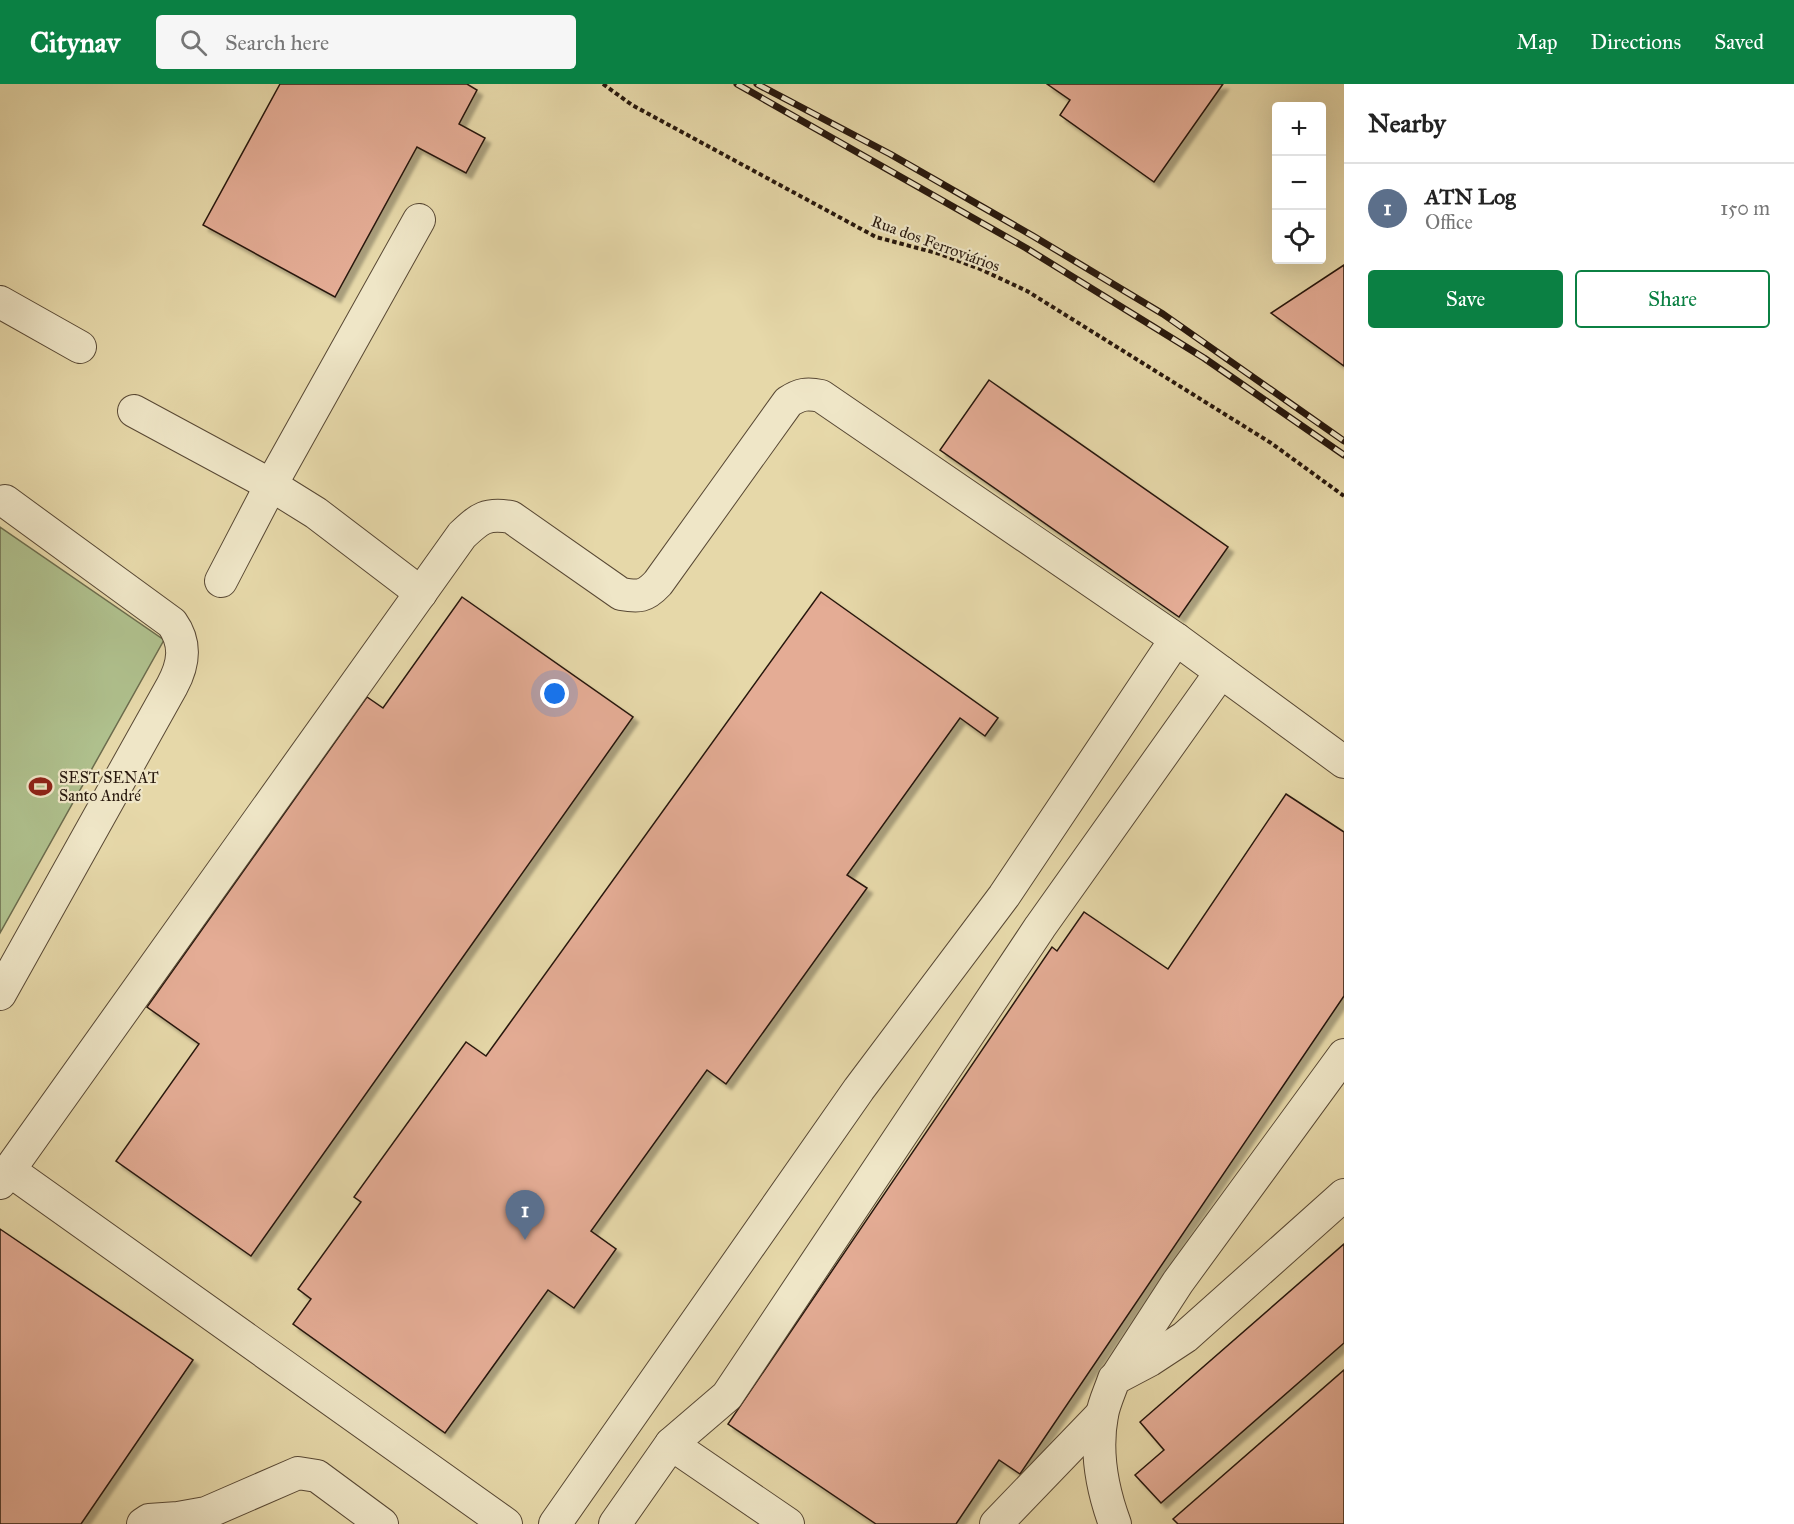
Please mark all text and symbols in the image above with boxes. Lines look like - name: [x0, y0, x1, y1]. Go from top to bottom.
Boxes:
- search box: [156, 15, 576, 69]
- text: Citynav: [30, 25, 120, 60]
- icon: search: [177, 26, 210, 59]
- text: Search here: [225, 29, 329, 56]
- text: Map: [1517, 29, 1558, 55]
- text: Directions: [1591, 29, 1681, 55]
- text: Saved: [1714, 29, 1764, 55]
- map controls: [1272, 102, 1326, 264]
- button: +: [1272, 102, 1326, 156]
- text: Nearby: [1368, 107, 1446, 139]
- button: −: [1272, 156, 1326, 210]
- text: ATN Log: [1425, 183, 1515, 210]
- text: 1: [1384, 196, 1391, 220]
- text: 150 m: [1720, 196, 1770, 220]
- button: locate: [1272, 210, 1326, 264]
- text: Office: [1425, 210, 1473, 234]
- street label: Rua dos Ferroviários: [869, 211, 1003, 276]
- button: Save: [1368, 270, 1563, 328]
- button: Share: [1575, 270, 1770, 328]
- your location: [540, 679, 569, 708]
- place label: SEST SENAT Santo André: [59, 768, 159, 805]
- sports icon: SEST SENAT Santo André: [28, 773, 54, 799]
- pin: 1: [506, 1190, 544, 1240]

